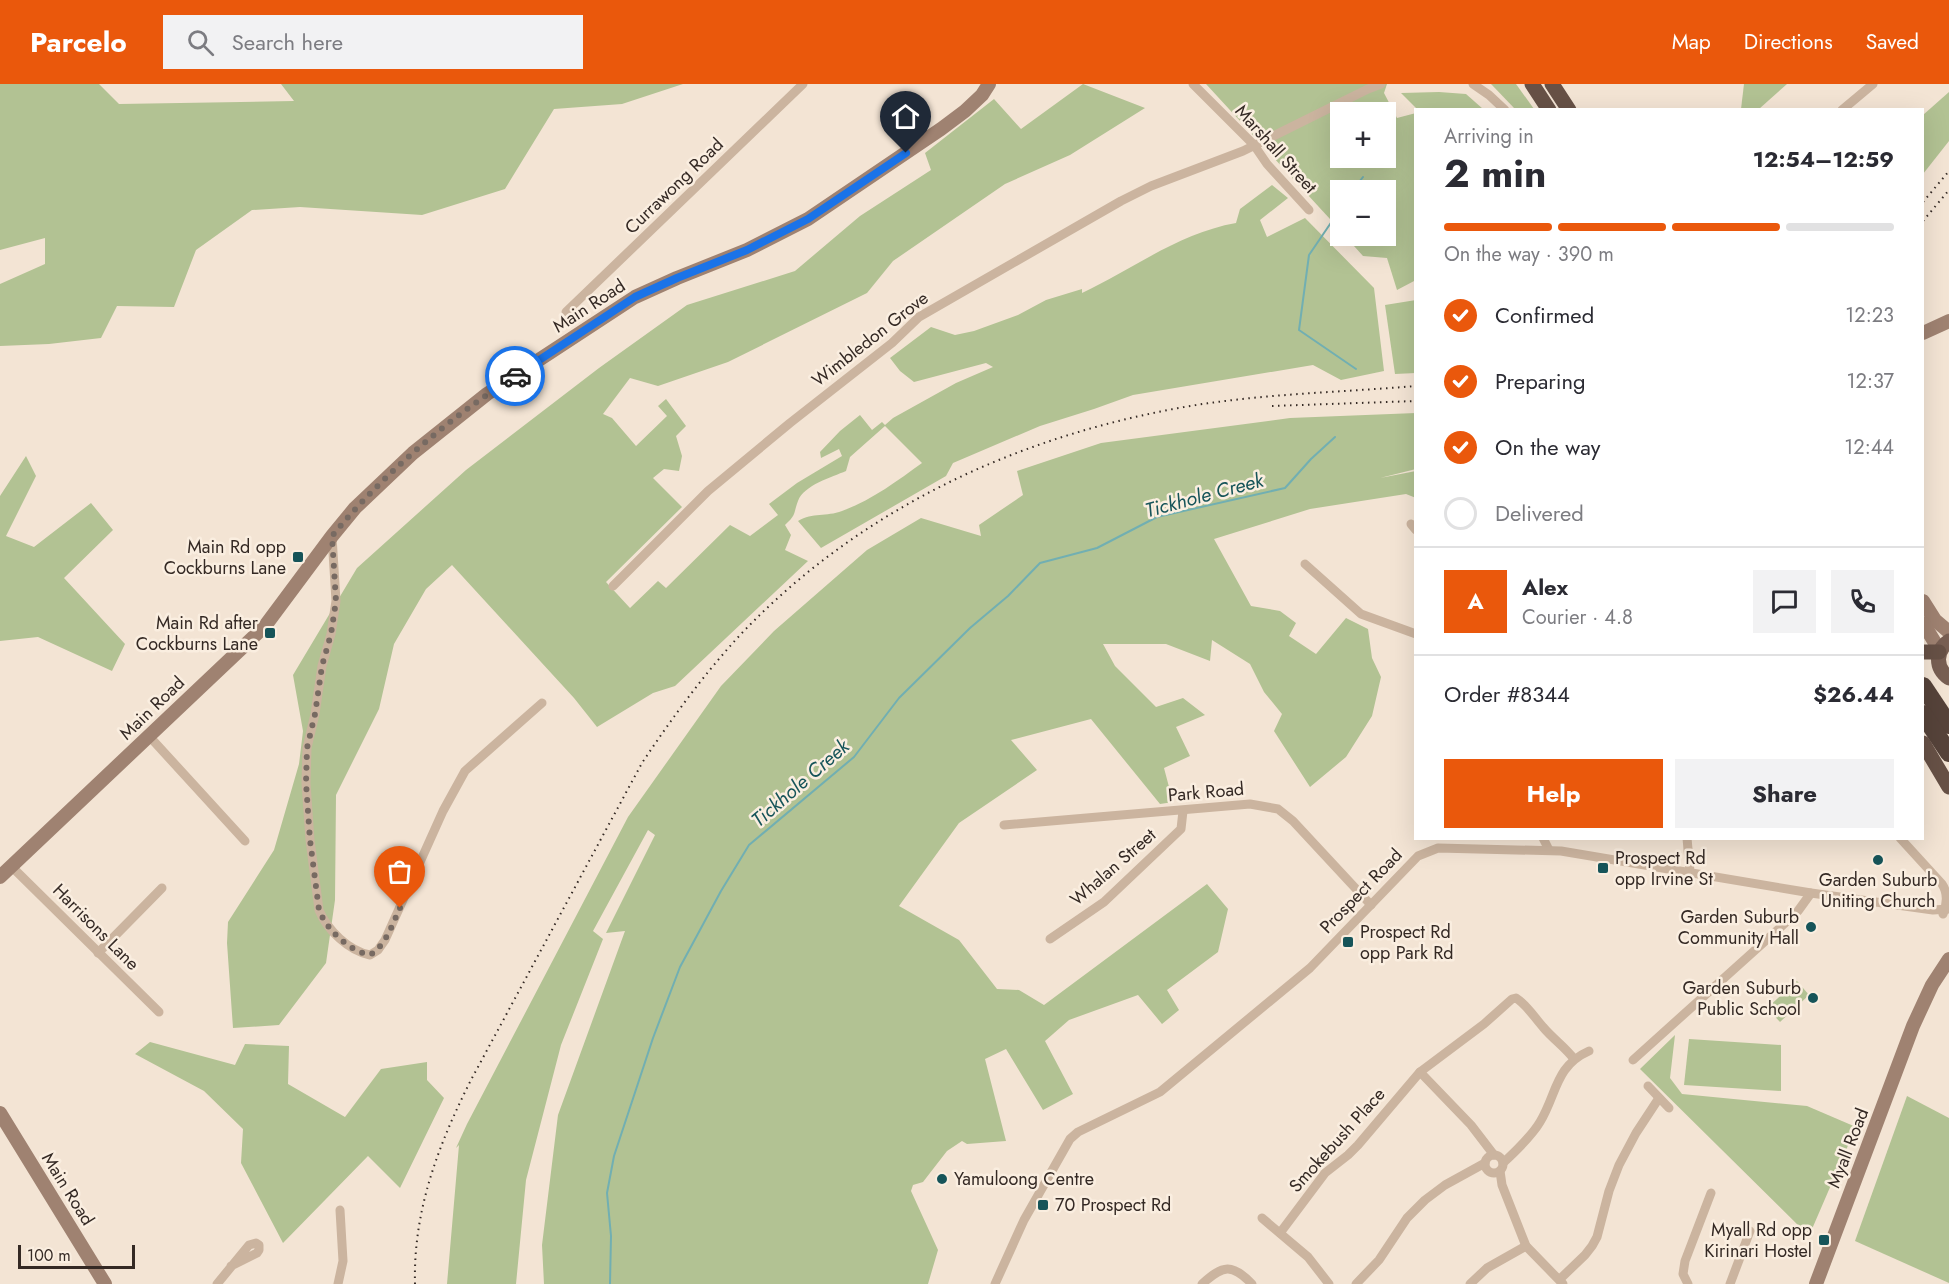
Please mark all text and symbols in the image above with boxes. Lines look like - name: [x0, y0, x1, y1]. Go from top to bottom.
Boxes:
- search box: [163, 15, 583, 69]
- text: Parcelo: [30, 22, 127, 63]
- icon: search: [184, 26, 217, 59]
- text: Search here: [232, 26, 343, 58]
- text: Map: [1672, 27, 1711, 57]
- text: Directions: [1744, 27, 1833, 57]
- text: Saved: [1866, 27, 1919, 57]
- pin: [880, 91, 931, 153]
- street label: Marshall Street: [1229, 99, 1323, 200]
- icon: home: [889, 100, 922, 133]
- map controls: [1330, 102, 1396, 246]
- button: +: [1330, 102, 1396, 168]
- text: Arriving in: [1444, 122, 1534, 151]
- street label: Currawong Road: [619, 132, 729, 240]
- text: 12:54–12:59: [1753, 143, 1894, 175]
- text: 2 min: [1444, 145, 1546, 202]
- button: −: [1330, 180, 1396, 246]
- text: On the way · 390 m: [1444, 240, 1614, 269]
- street label: Main Road: [548, 273, 630, 339]
- street label: Wimbledon Grove: [806, 285, 934, 393]
- icon: check: [1444, 299, 1477, 332]
- text: Confirmed: [1495, 299, 1594, 331]
- text: 12:23: [1845, 301, 1894, 330]
- courier: [485, 346, 545, 406]
- icon: car: [499, 360, 532, 393]
- icon: check: [1444, 365, 1477, 398]
- text: Preparing: [1495, 365, 1586, 397]
- text: 12:37: [1847, 367, 1894, 396]
- icon: check: [1444, 431, 1477, 464]
- text: On the way: [1495, 431, 1600, 463]
- text: 12:44: [1844, 433, 1894, 462]
- water label: Tickhole Creek: [1142, 465, 1268, 525]
- text: Delivered: [1495, 497, 1584, 529]
- place label: Main Rd opp Cockburns Lane: [164, 534, 286, 581]
- marker: Main Rd opp Cockburns Lane: [291, 550, 305, 564]
- button: chat: [1753, 570, 1816, 633]
- button: phone: [1831, 570, 1894, 633]
- text: Alex: [1522, 571, 1568, 603]
- text: A: [1467, 585, 1484, 617]
- text: Courier · 4.8: [1522, 603, 1633, 632]
- place label: Main Rd after Cockburns Lane: [136, 610, 259, 657]
- marker: Main Rd after Cockburns Lane: [263, 626, 277, 640]
- street label: Main Road: [114, 670, 190, 746]
- text: Order #8344: [1444, 678, 1570, 710]
- text: $26.44: [1813, 678, 1894, 710]
- water label: Tickhole Creek: [745, 732, 857, 834]
- button: Help: [1444, 759, 1663, 828]
- button: Share: [1675, 759, 1894, 828]
- street label: Park Road: [1167, 776, 1245, 808]
- street label: Whalan Street: [1064, 822, 1162, 912]
- street label: Prospect Road: [1314, 843, 1408, 939]
- place label: Prospect Rd opp Irvine St: [1615, 845, 1713, 892]
- pin: [374, 846, 425, 908]
- marker: Garden Suburb Uniting Church: [1871, 853, 1885, 867]
- icon: bag: [383, 855, 416, 888]
- marker: Prospect Rd opp Irvine St: [1596, 861, 1610, 875]
- place label: Garden Suburb Uniting Church: [1819, 867, 1937, 914]
- street label: Harrisons Lane: [47, 878, 145, 976]
- place label: Garden Suburb Community Hall: [1678, 904, 1799, 951]
- place label: Prospect Rd opp Park Rd: [1360, 919, 1454, 966]
- marker: Garden Suburb Community Hall: [1804, 920, 1818, 934]
- marker: Prospect Rd opp Park Rd: [1341, 935, 1355, 949]
- place label: Garden Suburb Public School: [1682, 975, 1801, 1022]
- marker: Garden Suburb Public School: [1806, 991, 1820, 1005]
- street label: Smokebush Place: [1283, 1082, 1391, 1198]
- street label: Myall Road: [1821, 1104, 1875, 1192]
- street label: Main Road: [35, 1148, 101, 1230]
- place label: Yamuloong Centre: [954, 1166, 1094, 1192]
- marker: Yamuloong Centre: [935, 1172, 949, 1186]
- place label: 70 Prospect Rd: [1055, 1192, 1171, 1218]
- marker: 70 Prospect Rd: [1036, 1198, 1050, 1212]
- place label: Myall Rd opp Kirinari Hostel: [1704, 1217, 1812, 1264]
- marker: Myall Rd opp Kirinari Hostel: [1817, 1233, 1831, 1247]
- scale bar: [18, 1242, 135, 1270]
- text: 100 m: [27, 1244, 71, 1267]

